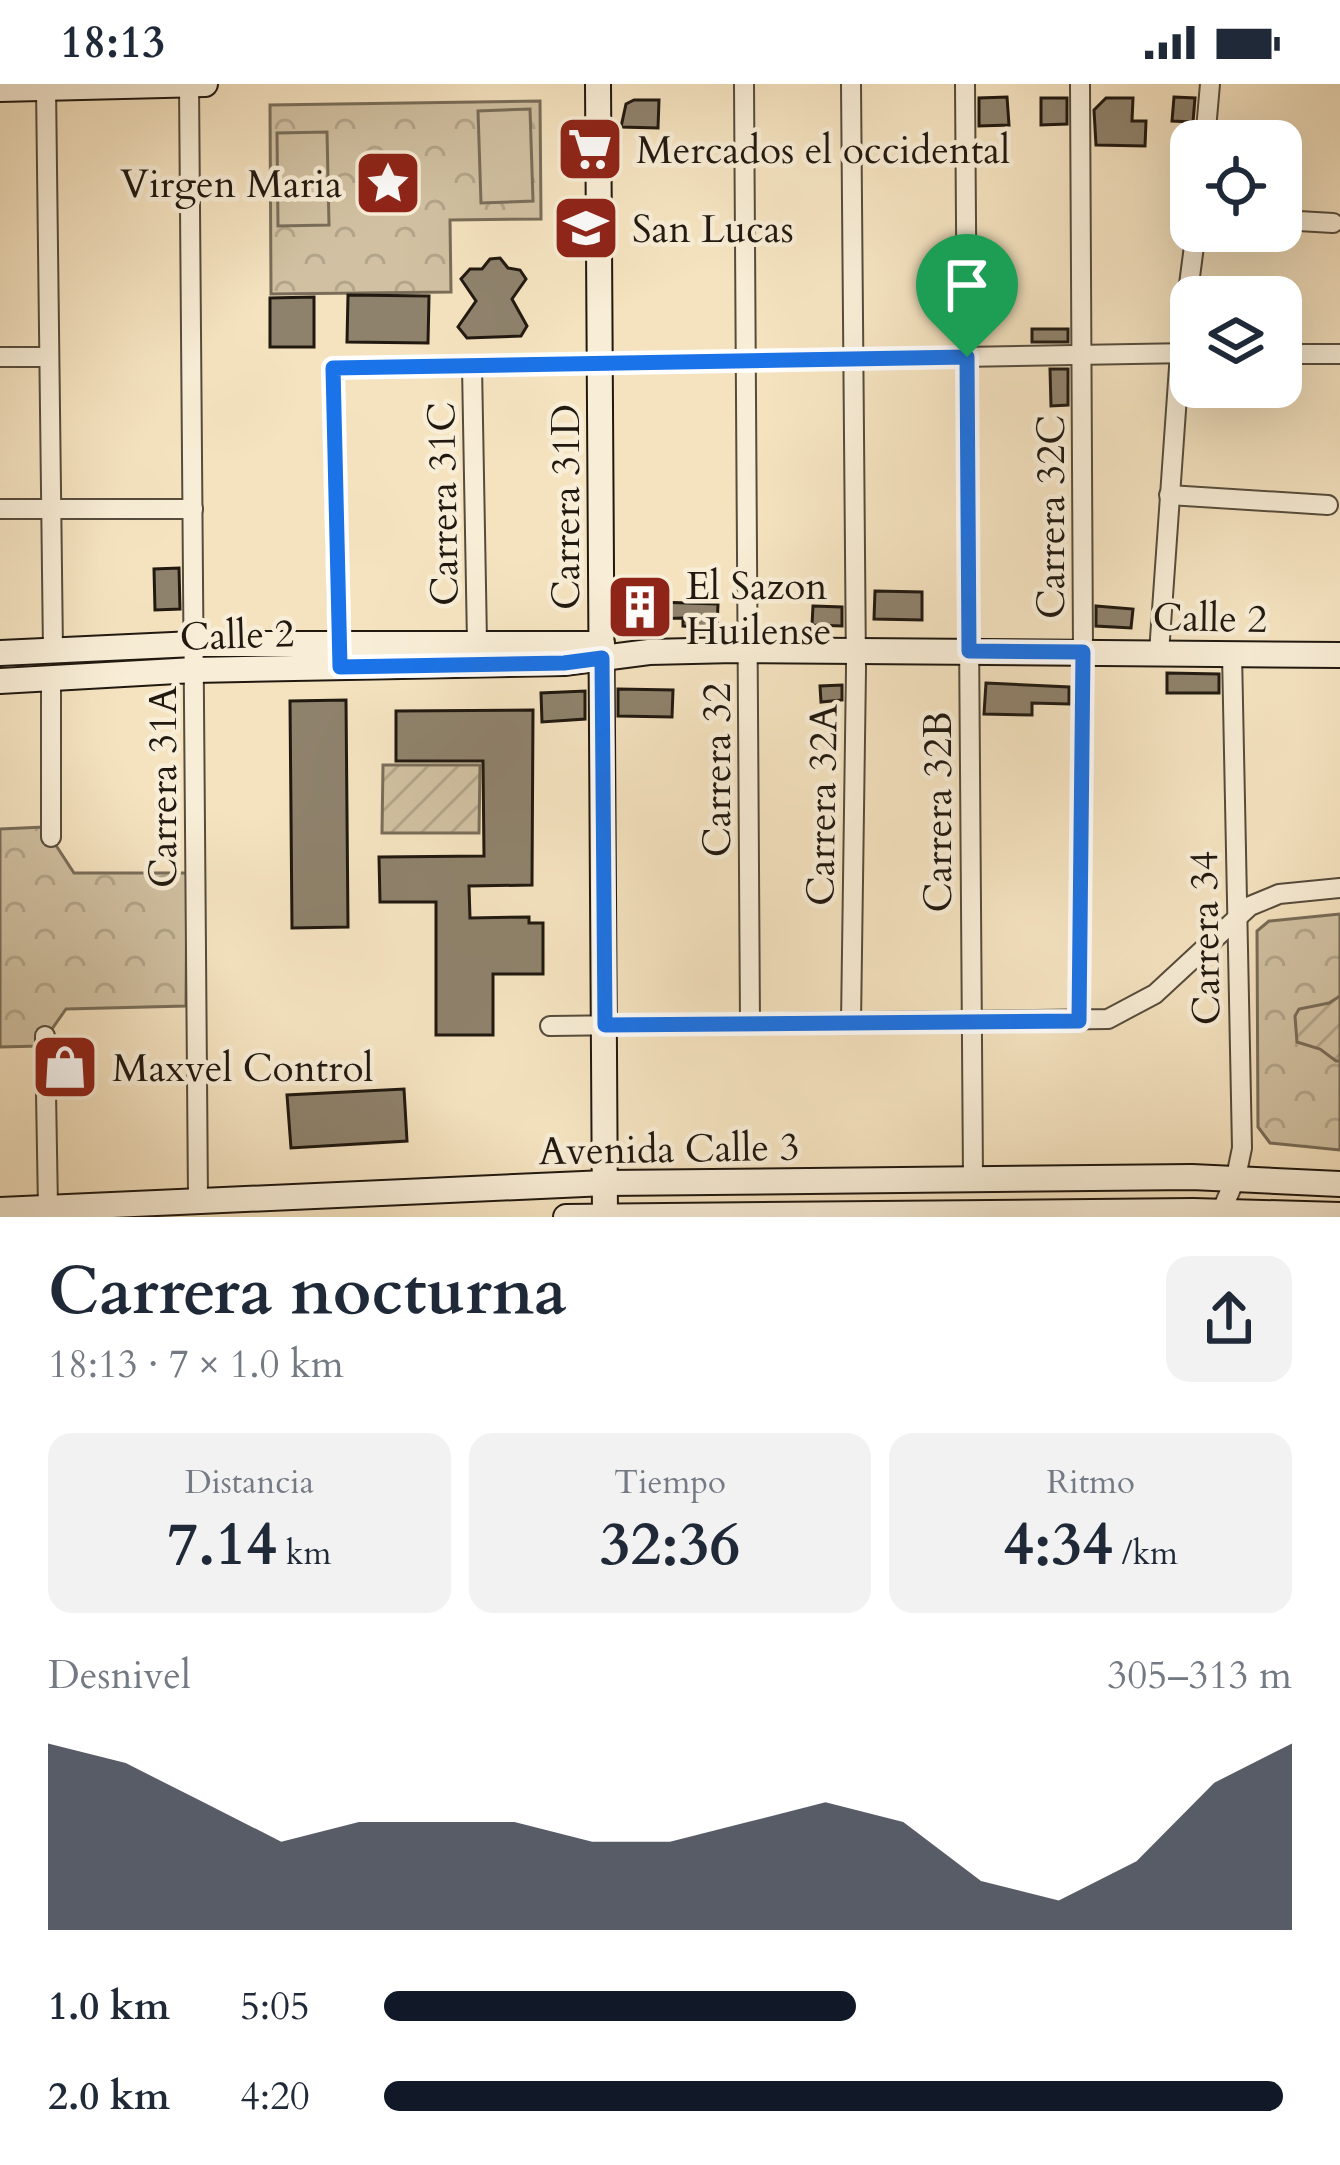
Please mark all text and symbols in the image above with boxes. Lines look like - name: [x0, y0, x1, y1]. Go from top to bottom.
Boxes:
- text: 18:13: [60, 12, 165, 73]
- supermarket icon: Mercados el occidental: [555, 114, 625, 184]
- map controls: [1170, 120, 1302, 408]
- button: locate: [1170, 120, 1302, 252]
- place label: Mercados el occidental: [636, 124, 1010, 177]
- place icon: Virgen Maria: [353, 148, 423, 218]
- place label: Virgen Maria: [120, 158, 342, 211]
- school or university icon: San Lucas: [551, 193, 621, 263]
- place label: San Lucas: [632, 203, 794, 256]
- pin: [916, 234, 1018, 357]
- icon: arrive: [934, 252, 1000, 318]
- button: layers: [1170, 276, 1302, 408]
- street label: Carrera 31C: [415, 401, 472, 607]
- street label: Carrera 31D: [540, 404, 593, 610]
- street label: Carrera 32C: [1025, 415, 1078, 619]
- place label: El Sazon Huilense: [686, 560, 832, 658]
- building icon: El Sazon Huilense: [605, 572, 675, 642]
- street label: Calle 2: [1152, 591, 1268, 646]
- street label: Calle 2: [179, 607, 295, 664]
- street label: Carrera 32: [691, 683, 744, 857]
- street label: Carrera 31A: [137, 686, 190, 888]
- street label: Carrera 32A: [794, 703, 851, 907]
- street label: Carrera 32B: [912, 712, 965, 912]
- street label: Carrera 34: [1177, 850, 1234, 1026]
- shop icon: Maxvel Control: [30, 1032, 100, 1102]
- place label: Maxvel Control: [112, 1042, 373, 1095]
- street label: Avenida Calle 3: [538, 1121, 800, 1178]
- text: Carrera nocturna: [48, 1248, 567, 1337]
- button: share: [1166, 1256, 1292, 1382]
- text: 18:13 · 7 × 1.0 km: [48, 1338, 344, 1391]
- text: Distancia: [185, 1460, 314, 1505]
- text: Tiempo: [614, 1460, 726, 1505]
- text: Ritmo: [1046, 1460, 1135, 1505]
- text: 7.14: [167, 1505, 277, 1586]
- text: 32:36: [600, 1505, 740, 1586]
- text: 4:34: [1003, 1505, 1113, 1586]
- text: km: [277, 1531, 331, 1576]
- text: /km: [1113, 1531, 1178, 1576]
- text: Desnivel: [48, 1649, 191, 1702]
- text: 305–313 m: [1107, 1649, 1292, 1702]
- text: 1.0 km: [48, 1980, 170, 2033]
- text: 5:05: [240, 1980, 310, 2033]
- text: 2.0 km: [48, 2070, 170, 2123]
- text: 4:20: [240, 2070, 310, 2123]

